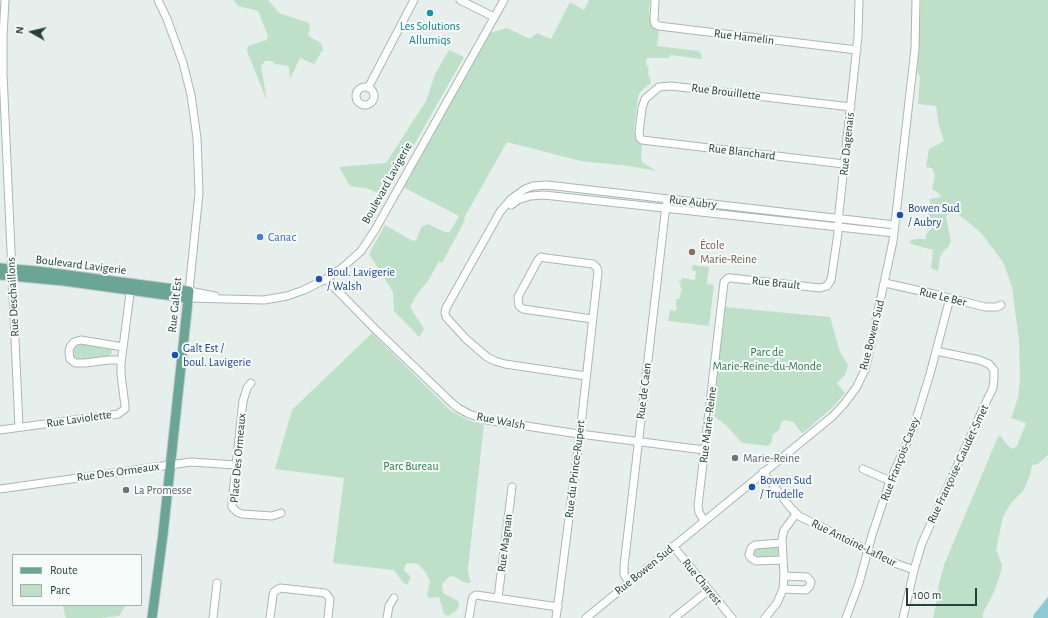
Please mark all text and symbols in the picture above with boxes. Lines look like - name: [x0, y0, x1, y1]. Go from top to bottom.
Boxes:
- marker: Les Solutions Allumiqs: [425, 8, 435, 18]
- north arrow: [12, 12, 52, 52]
- place label: Les Solutions Allumiqs: [400, 19, 460, 47]
- text: N: [14, 26, 26, 35]
- street label: Rue Hamelin: [713, 26, 775, 48]
- street label: Rue Brouillette: [691, 81, 761, 103]
- street label: Rue Dagenais: [837, 112, 857, 176]
- street label: Boulevard Lavigerie: [359, 140, 415, 226]
- street label: Rue Blanchard: [708, 141, 776, 163]
- street label: Rue Aubry: [668, 192, 718, 212]
- place label: Bowen Sud / Aubry: [908, 201, 960, 229]
- marker: Bowen Sud / Aubry: [895, 210, 905, 220]
- place label: Canac: [268, 230, 296, 244]
- marker: Canac: [255, 232, 265, 242]
- place label: École Marie-Reine: [700, 238, 757, 266]
- marker: École Marie-Reine: [687, 247, 697, 257]
- street label: Boulevard Lavigerie: [35, 252, 127, 278]
- street label: Rue Deschaillons: [4, 257, 22, 337]
- place label: Boul. Lavigerie / Walsh: [327, 265, 395, 293]
- street label: Rue Brault: [751, 273, 801, 293]
- marker: Boul. Lavigerie / Walsh: [314, 274, 324, 284]
- street label: Rue Galt Est: [165, 277, 185, 333]
- street label: Rue Le Ber: [918, 284, 968, 310]
- street label: Rue Bowen Sud: [856, 298, 888, 372]
- place label: Galt Est / boul. Lavigerie: [183, 341, 251, 369]
- park label: Parc de Marie-Reine-du-Monde: [712, 345, 822, 373]
- marker: Galt Est / boul. Lavigerie: [170, 350, 180, 360]
- street label: Rue de Caen: [633, 362, 655, 420]
- street label: Rue Marie-Reine: [696, 386, 720, 464]
- street label: Rue Françoise-Gaudet-Smet: [924, 402, 992, 526]
- street label: Rue Laviolette: [45, 407, 113, 431]
- street label: Rue Walsh: [475, 409, 527, 433]
- street label: Place Des Ormeaux: [227, 413, 249, 503]
- street label: Rue François-Casey: [877, 415, 923, 503]
- street label: Rue du Prince-Rupert: [562, 419, 588, 519]
- place label: Marie-Reine: [743, 451, 800, 465]
- marker: Marie-Reine: [730, 453, 740, 463]
- street label: Rue Des Ormeaux: [76, 459, 160, 485]
- park label: Parc Bureau: [383, 459, 439, 473]
- place label: Bowen Sud / Trudelle: [760, 473, 812, 501]
- marker: Bowen Sud / Trudelle: [747, 482, 757, 492]
- place label: La Promesse: [134, 483, 192, 497]
- marker: La Promesse: [121, 485, 131, 495]
- street label: Rue Magnan: [494, 513, 516, 573]
- street label: Rue Antoine-Lafleur: [809, 516, 899, 570]
- street label: Rue Bowen Sud: [612, 542, 676, 598]
- legend: [12, 554, 142, 606]
- street label: Rue Charest: [679, 556, 725, 608]
- text: Route: [50, 564, 77, 576]
- scale bar: [908, 580, 979, 606]
- text: Parc: [50, 584, 70, 596]
- text: 100 m: [913, 589, 941, 601]

